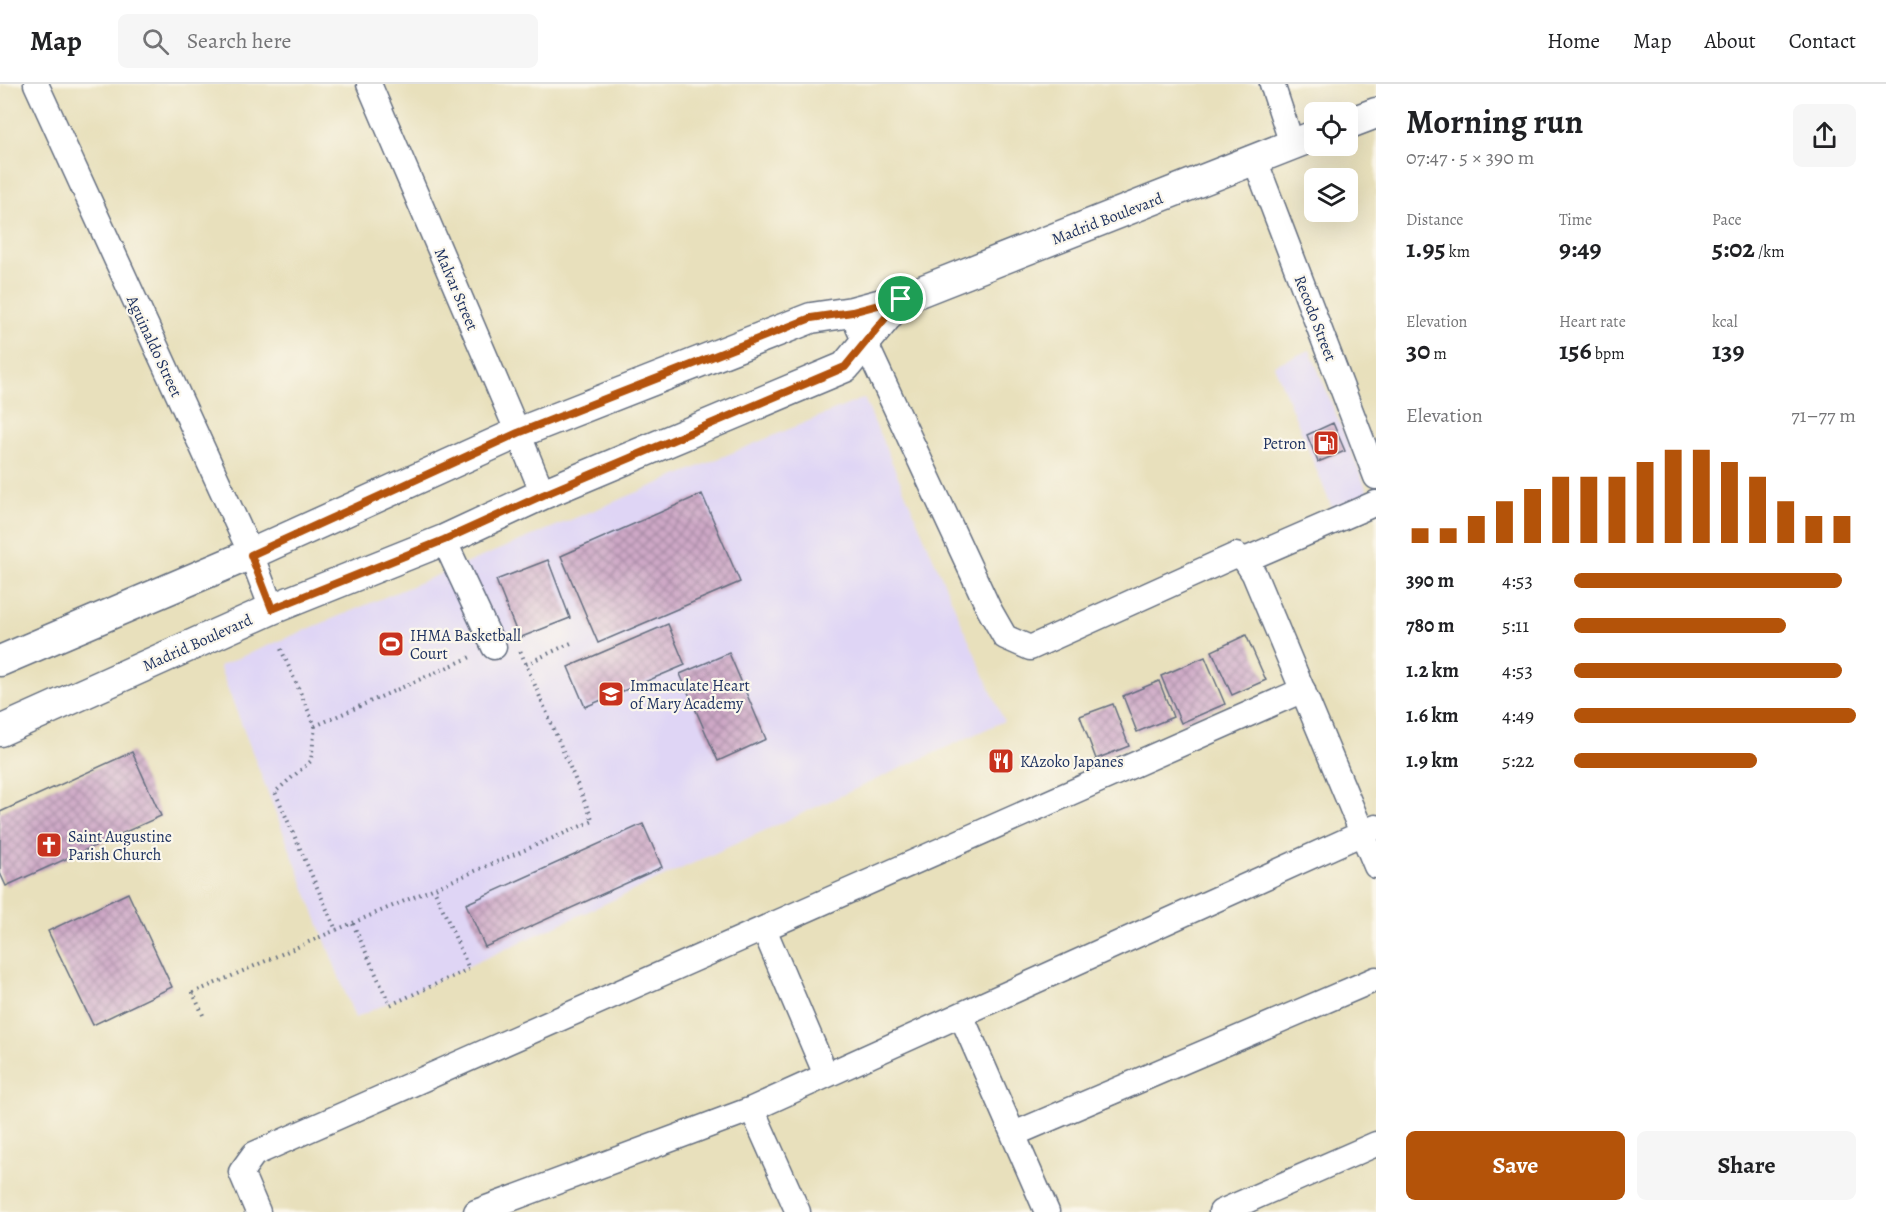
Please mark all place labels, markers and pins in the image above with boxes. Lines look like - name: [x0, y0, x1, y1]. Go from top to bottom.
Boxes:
- pin: [875, 273, 926, 324]
- fuel station icon: Petron: [1311, 428, 1341, 458]
- place label: Petron: [1263, 433, 1306, 455]
- place label: IHMA Basketball Court: [410, 625, 521, 665]
- sports icon: IHMA Basketball Court: [376, 629, 406, 659]
- place label: Immaculate Heart of Mary Academy: [630, 675, 750, 715]
- school or university icon: Immaculate Heart of Mary Academy: [596, 679, 626, 709]
- restaurant icon: KAzoko Japanes: [986, 746, 1016, 776]
- place label: KAzoko Japanes: [1020, 751, 1124, 773]
- place label: Saint Augustine Parish Church: [68, 826, 172, 866]
- church icon: Saint Augustine Parish Church: [34, 830, 64, 860]

